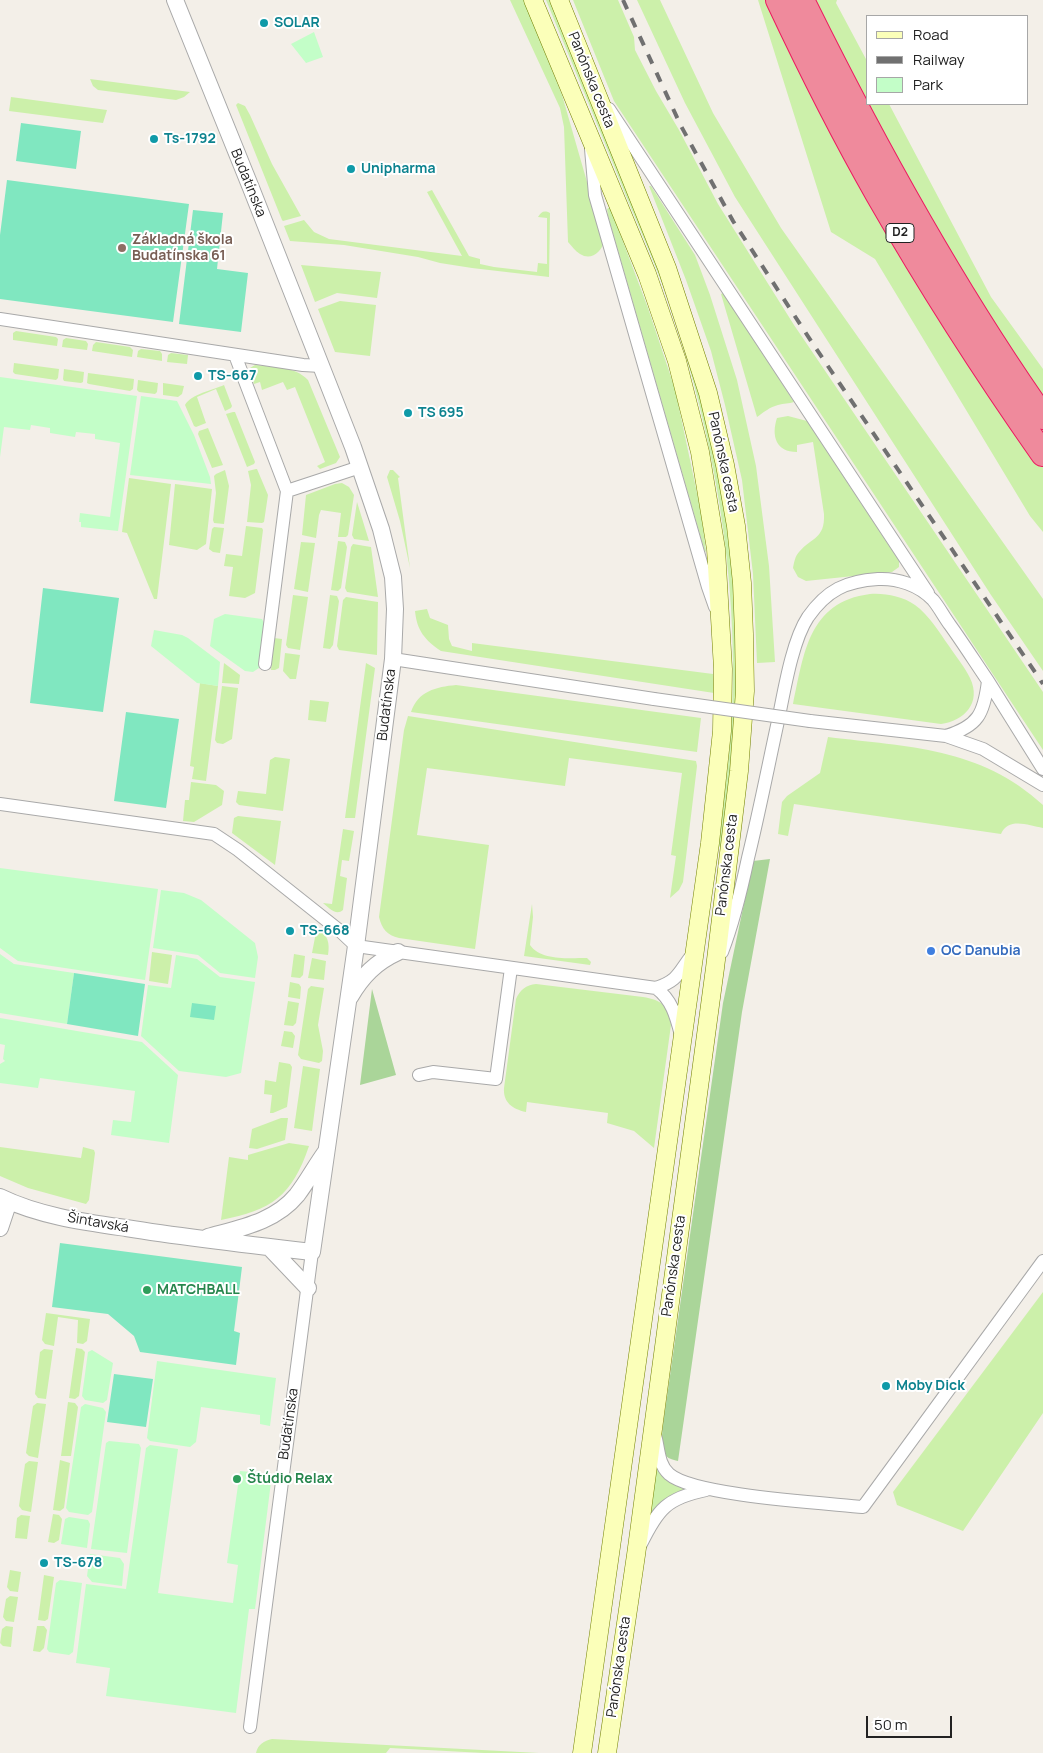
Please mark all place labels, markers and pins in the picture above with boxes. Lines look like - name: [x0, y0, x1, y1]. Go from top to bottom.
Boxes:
- place label: SOLAR: [274, 15, 320, 31]
- marker: SOLAR: [258, 17, 270, 29]
- place label: Ts-1792: [164, 131, 216, 147]
- marker: Ts-1792: [148, 133, 160, 145]
- place label: Unipharma: [361, 161, 435, 177]
- marker: Unipharma: [345, 163, 357, 175]
- place label: Základná škola Budatínska 61: [132, 232, 233, 264]
- marker: Základná škola Budatínska 61: [116, 242, 128, 254]
- place label: TS-667: [208, 368, 256, 384]
- marker: TS-667: [192, 370, 204, 382]
- place label: TS 695: [418, 405, 464, 421]
- marker: TS 695: [402, 407, 414, 419]
- place label: TS-668: [300, 923, 350, 939]
- marker: TS-668: [284, 925, 296, 937]
- place label: OC Danubia: [941, 943, 1021, 959]
- marker: OC Danubia: [925, 945, 937, 957]
- place label: MATCHBALL: [157, 1282, 240, 1298]
- marker: MATCHBALL: [141, 1284, 153, 1296]
- place label: Moby Dick: [896, 1378, 965, 1394]
- marker: Moby Dick: [880, 1380, 892, 1392]
- place label: Štúdio Relax: [247, 1471, 332, 1487]
- marker: Štúdio Relax: [231, 1473, 243, 1485]
- place label: TS-678: [54, 1555, 102, 1571]
- marker: TS-678: [38, 1557, 50, 1569]

